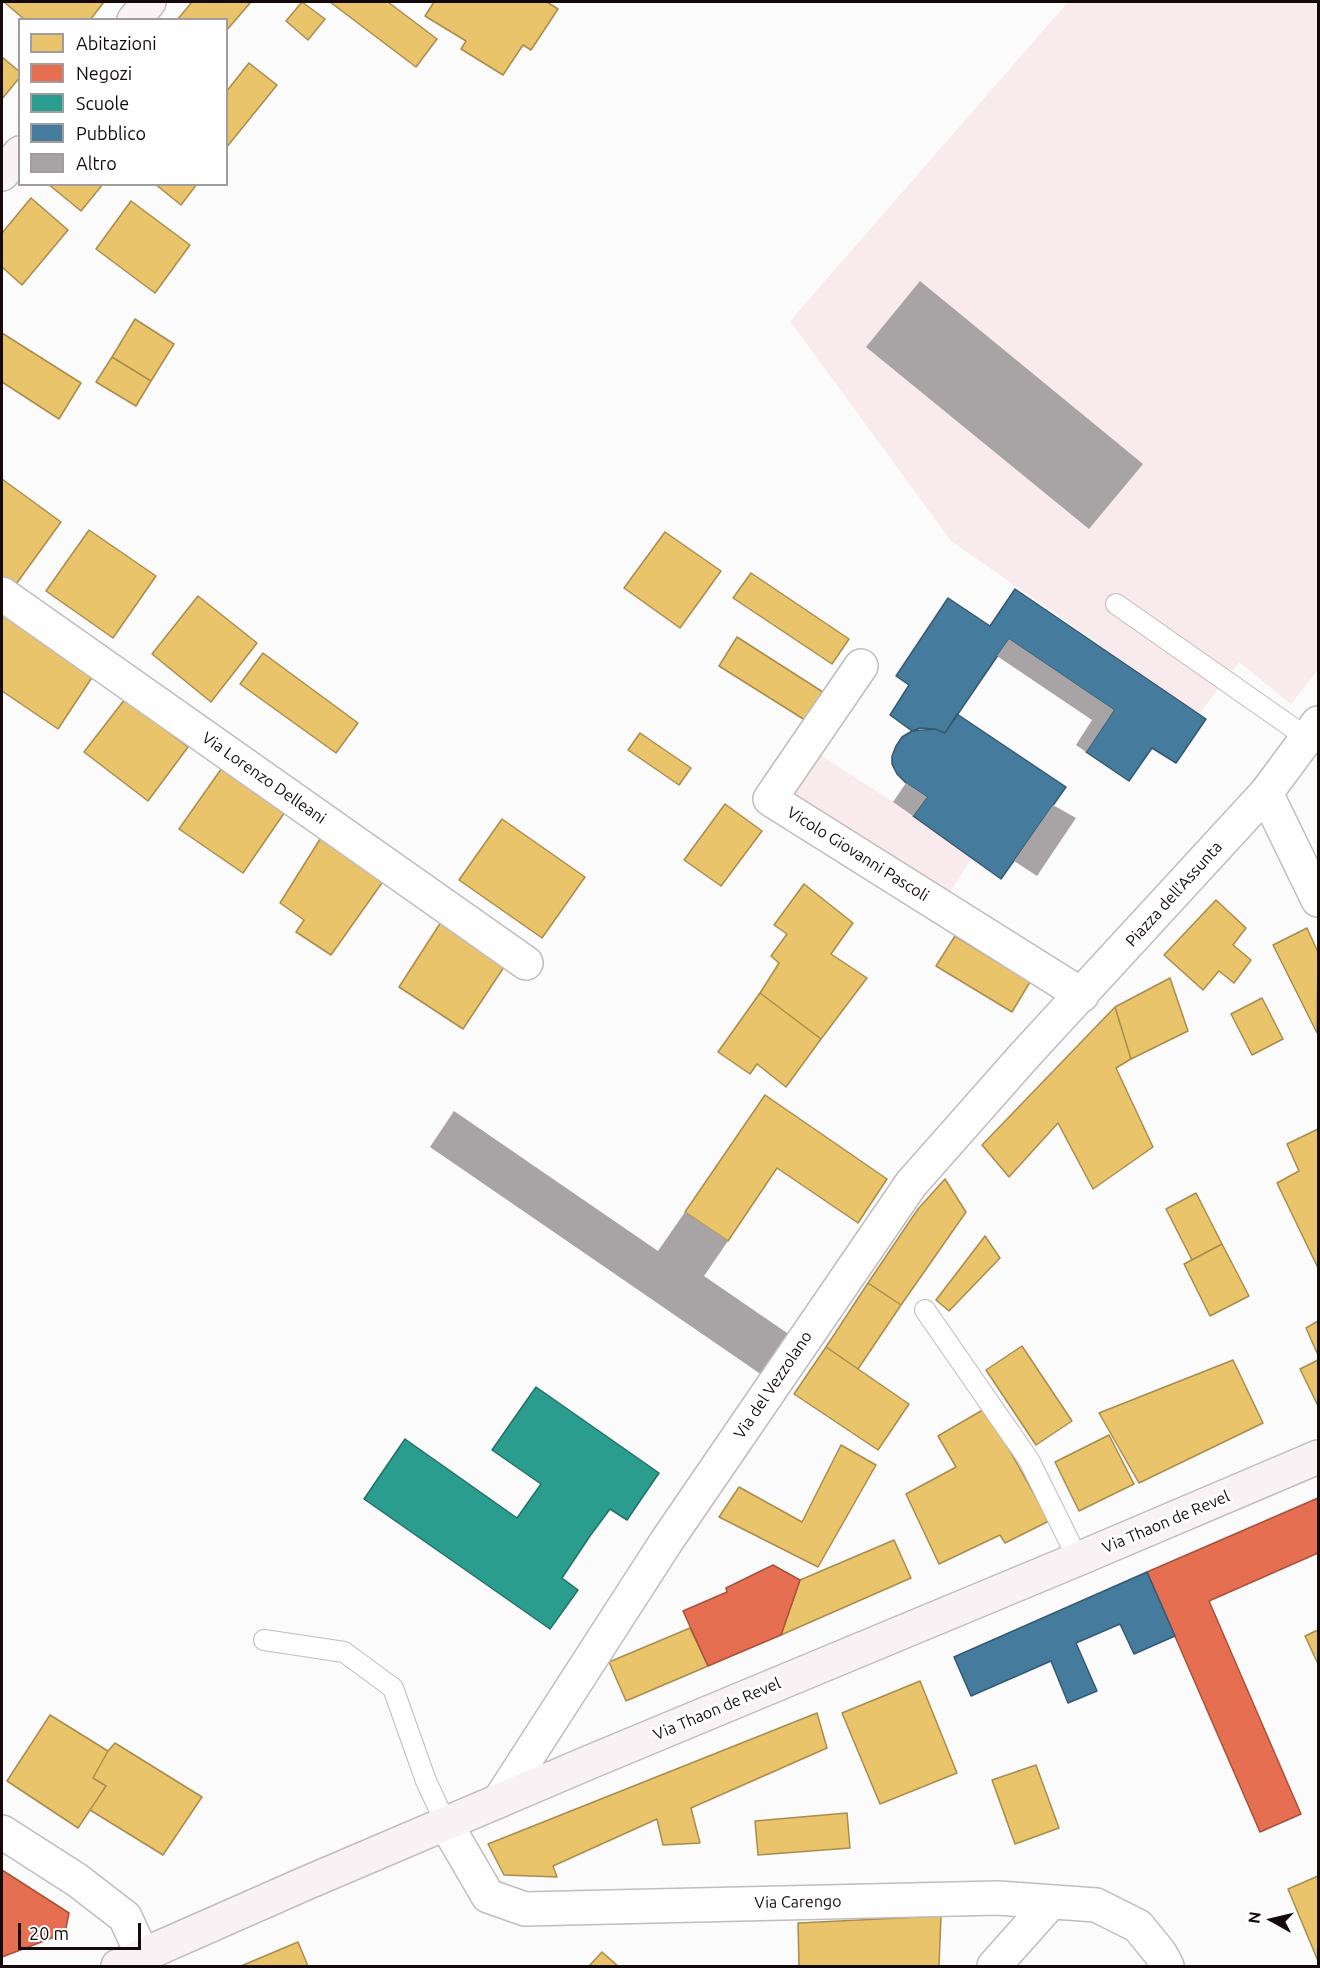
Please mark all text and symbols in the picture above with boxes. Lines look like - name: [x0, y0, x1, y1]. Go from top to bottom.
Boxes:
- legend: [18, 18, 228, 186]
- text: Abitazioni: [76, 33, 157, 53]
- text: Negozi: [76, 63, 132, 83]
- text: Scuole: [76, 93, 129, 113]
- text: Pubblico: [76, 123, 146, 143]
- text: Altro: [76, 153, 117, 173]
- street label: Via Lorenzo Delleani: [198, 728, 330, 828]
- street label: Vicolo Giovanni Pascoli: [784, 803, 932, 905]
- street label: Piazza dell'Assunta: [1122, 837, 1226, 951]
- street label: Via del Vezzolano: [730, 1327, 816, 1443]
- street label: Via Thaon de Revel: [1100, 1487, 1232, 1557]
- street label: Via Thaon de Revel: [651, 1674, 783, 1744]
- north arrow: [1242, 1890, 1302, 1950]
- street label: Via Carengo: [754, 1892, 842, 1912]
- text: N: [1244, 1910, 1264, 1925]
- scale bar: [21, 1911, 144, 1949]
- text: 20 m: [29, 1923, 69, 1943]

